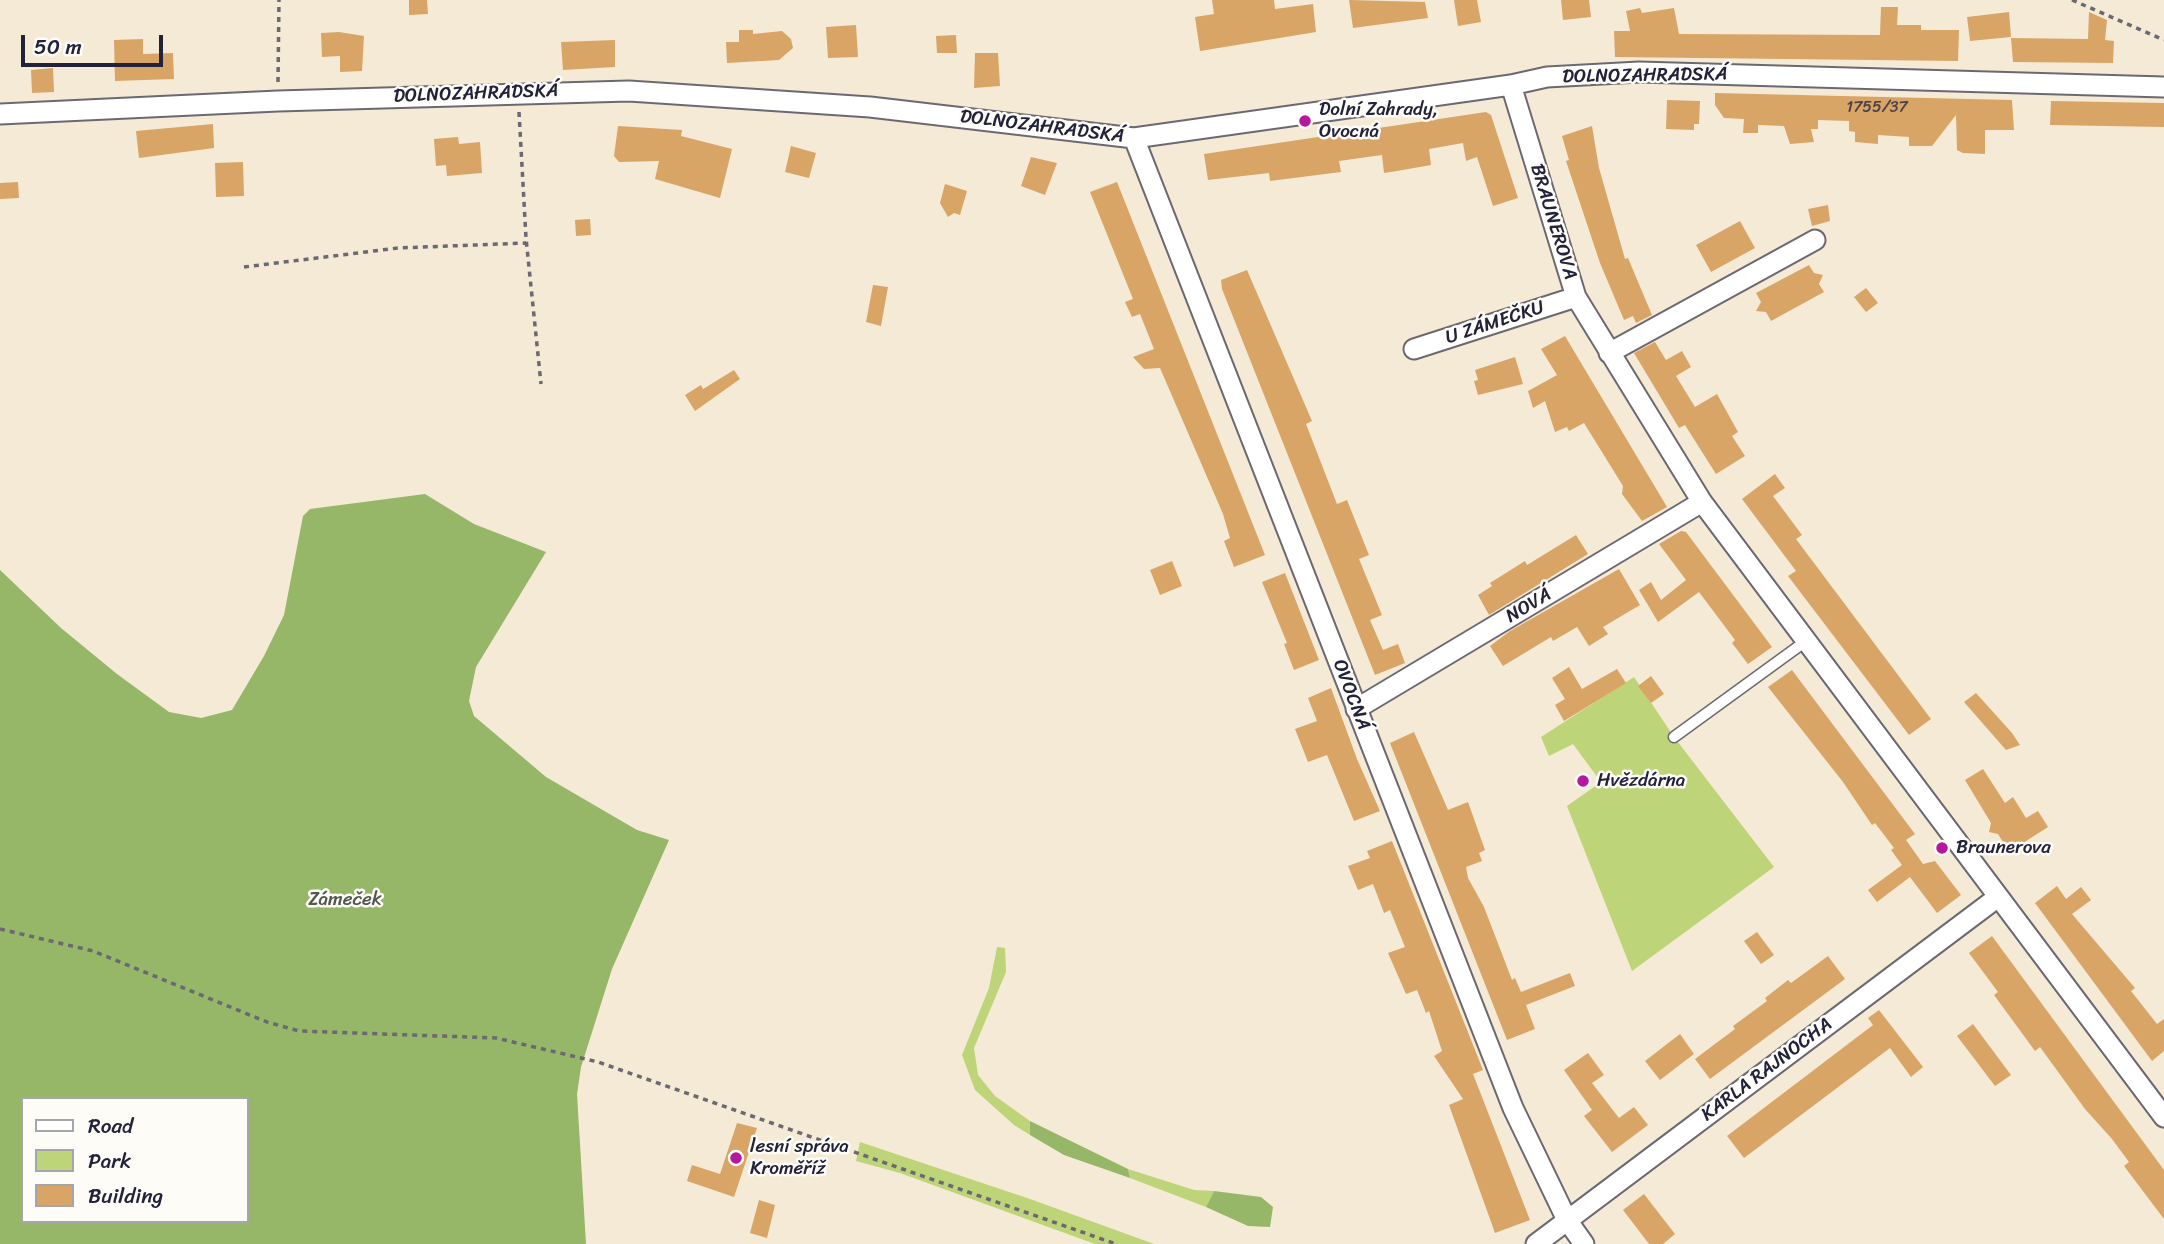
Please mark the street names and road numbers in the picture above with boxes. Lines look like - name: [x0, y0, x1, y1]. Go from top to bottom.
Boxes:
- street label: DOLNOZAHRADSKÁ: [1562, 63, 1728, 89]
- street label: DOLNOZAHRADSKÁ: [393, 80, 559, 108]
- street label: DOLNOZAHRADSKÁ: [959, 106, 1125, 148]
- street label: BRAUNEROVA: [1525, 161, 1581, 283]
- street label: U ZÁMEČKU: [1443, 296, 1547, 350]
- street label: NOVÁ: [1502, 584, 1556, 628]
- street label: OVOCNÁ: [1327, 657, 1375, 733]
- street label: KARLA RAJNOCHA: [1697, 1013, 1837, 1127]

